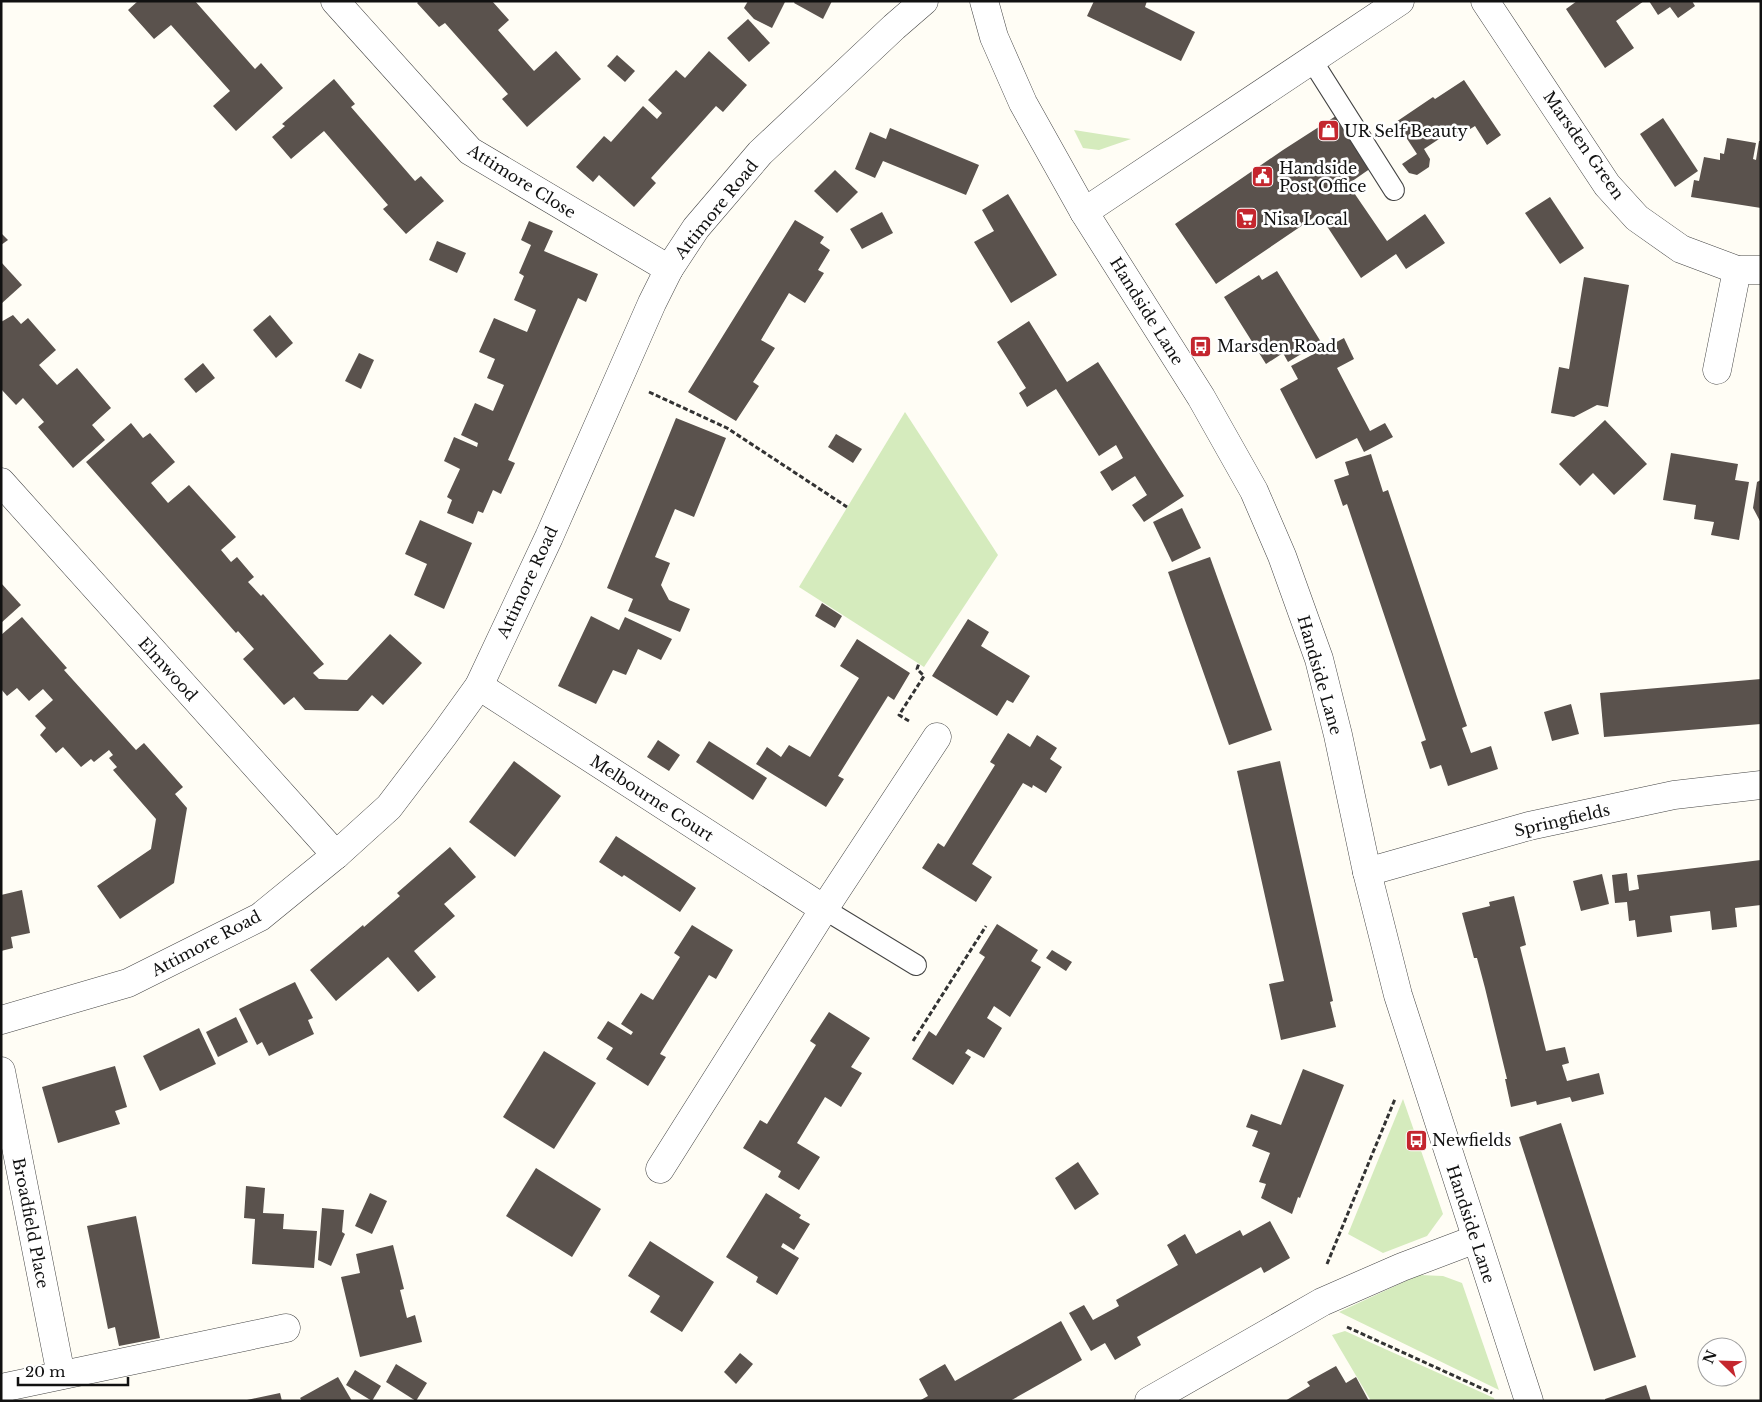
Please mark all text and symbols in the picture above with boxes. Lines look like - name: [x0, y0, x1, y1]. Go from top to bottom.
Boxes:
- street label: Marsden Green: [1539, 87, 1629, 203]
- shop icon: UR Self Beauty: [1316, 119, 1340, 143]
- place label: UR Self Beauty: [1344, 121, 1468, 141]
- street label: Attimore Close: [463, 139, 580, 222]
- street label: Attimore Road: [669, 155, 762, 263]
- place label: Handside Post Office: [1279, 158, 1366, 196]
- public building icon: Handside Post Office: [1251, 165, 1275, 189]
- supermarket icon: Nisa Local: [1235, 207, 1259, 231]
- place label: Nisa Local: [1263, 209, 1348, 229]
- street label: Handside Lane: [1106, 253, 1188, 369]
- bus stop icon: Marsden Road: [1189, 334, 1213, 358]
- place label: Marsden Road: [1217, 336, 1337, 356]
- street label: Attimore Road: [492, 523, 562, 642]
- street label: Handside Lane: [1293, 613, 1347, 737]
- street label: Elmwood: [134, 633, 202, 705]
- street label: Melbourne Court: [587, 751, 717, 845]
- street label: Springfields: [1512, 799, 1612, 841]
- street label: Attimore Road: [147, 906, 264, 981]
- bus stop icon: Newfields: [1404, 1128, 1428, 1152]
- place label: Newfields: [1432, 1130, 1511, 1150]
- street label: Broadfield Place: [9, 1156, 53, 1290]
- street label: Handside Lane: [1442, 1162, 1500, 1286]
- north arrow: [1697, 1337, 1747, 1387]
- text: N: [1699, 1347, 1721, 1366]
- scale bar: [18, 1354, 128, 1386]
- text: 20 m: [25, 1362, 65, 1381]

